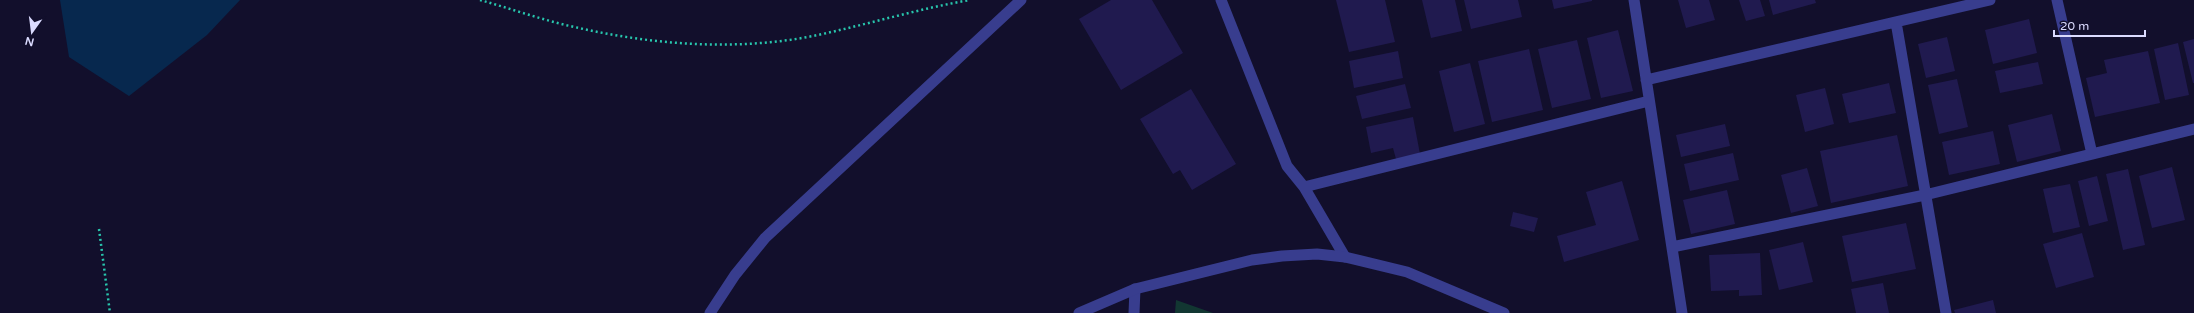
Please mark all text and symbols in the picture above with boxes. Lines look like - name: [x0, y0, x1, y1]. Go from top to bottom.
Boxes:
- north arrow: [12, 12, 52, 52]
- scale bar: [2054, 12, 2145, 38]
- text: 20 m: [2060, 19, 2089, 33]
- text: N: [24, 34, 36, 49]

